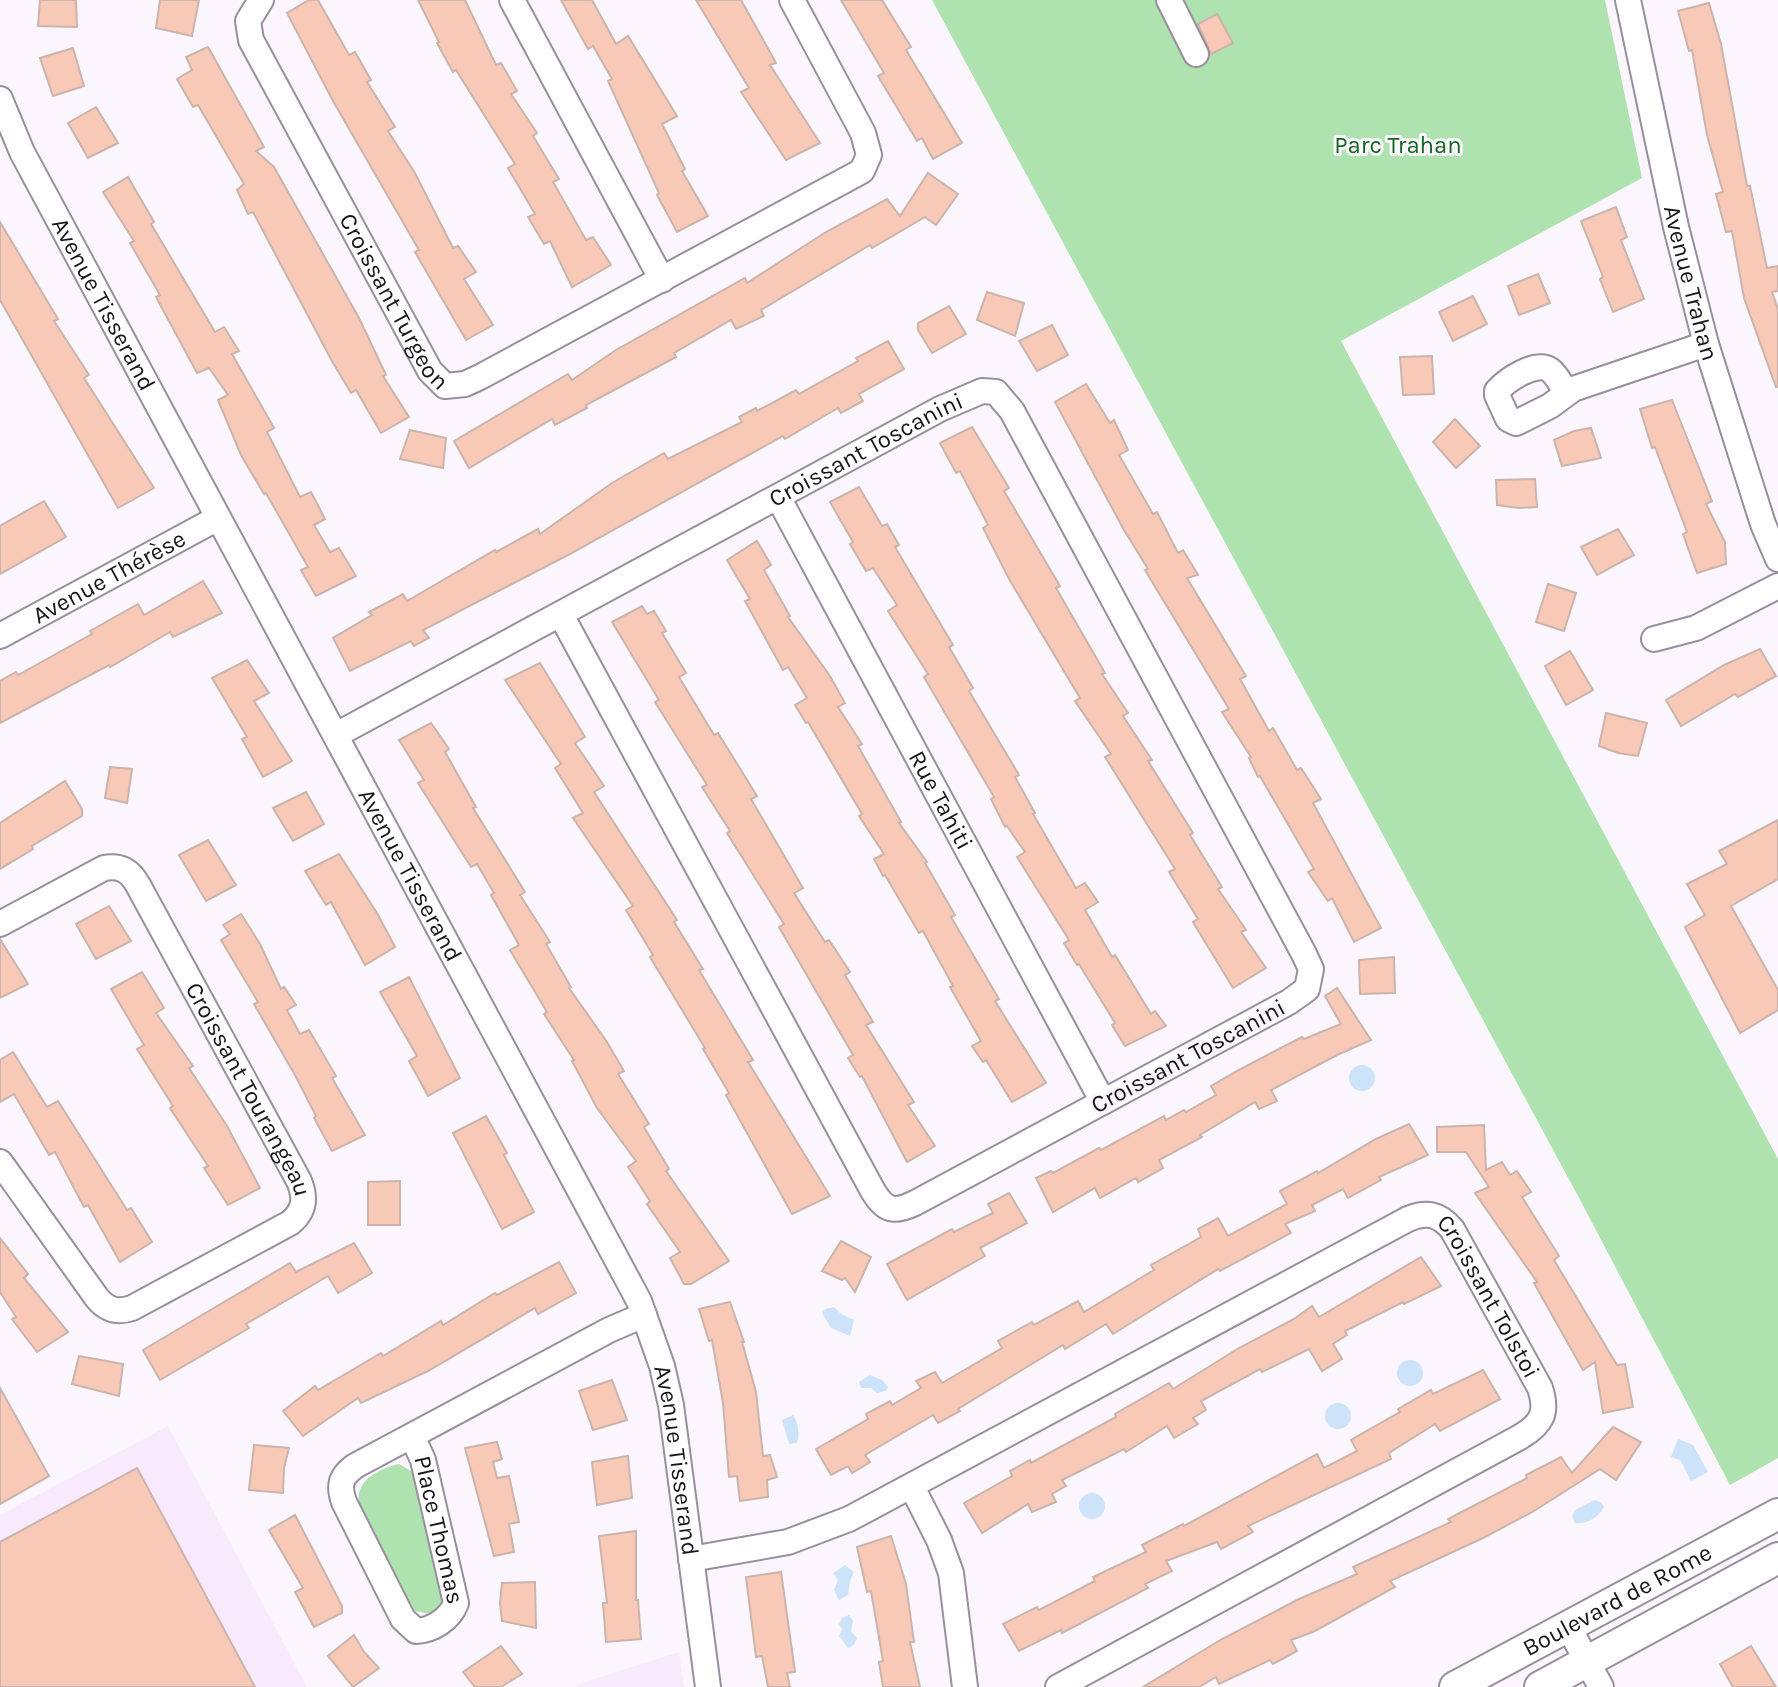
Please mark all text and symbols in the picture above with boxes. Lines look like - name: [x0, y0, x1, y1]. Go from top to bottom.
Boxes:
- park label: Parc Trahan: [1334, 131, 1462, 159]
- street label: Avenue Trahan: [1658, 203, 1724, 364]
- street label: Croissant Turgeon: [333, 208, 455, 396]
- street label: Avenue Tisserand: [46, 213, 161, 395]
- street label: Croissant Toscanini: [764, 387, 967, 513]
- street label: Avenue Thérèse: [28, 524, 190, 630]
- street label: Rue Tahiti: [903, 746, 979, 854]
- street label: Avenue Tisserand: [352, 784, 468, 966]
- street label: Croissant Tourangeau: [180, 978, 317, 1199]
- street label: Croissant Toscanini: [1086, 993, 1290, 1119]
- street label: Croissant Tolstoi: [1432, 1208, 1546, 1383]
- street label: Avenue Tisserand: [648, 1362, 705, 1557]
- street label: Place Thomas: [408, 1453, 470, 1607]
- street label: Boulevard de Rome: [1518, 1538, 1717, 1662]

